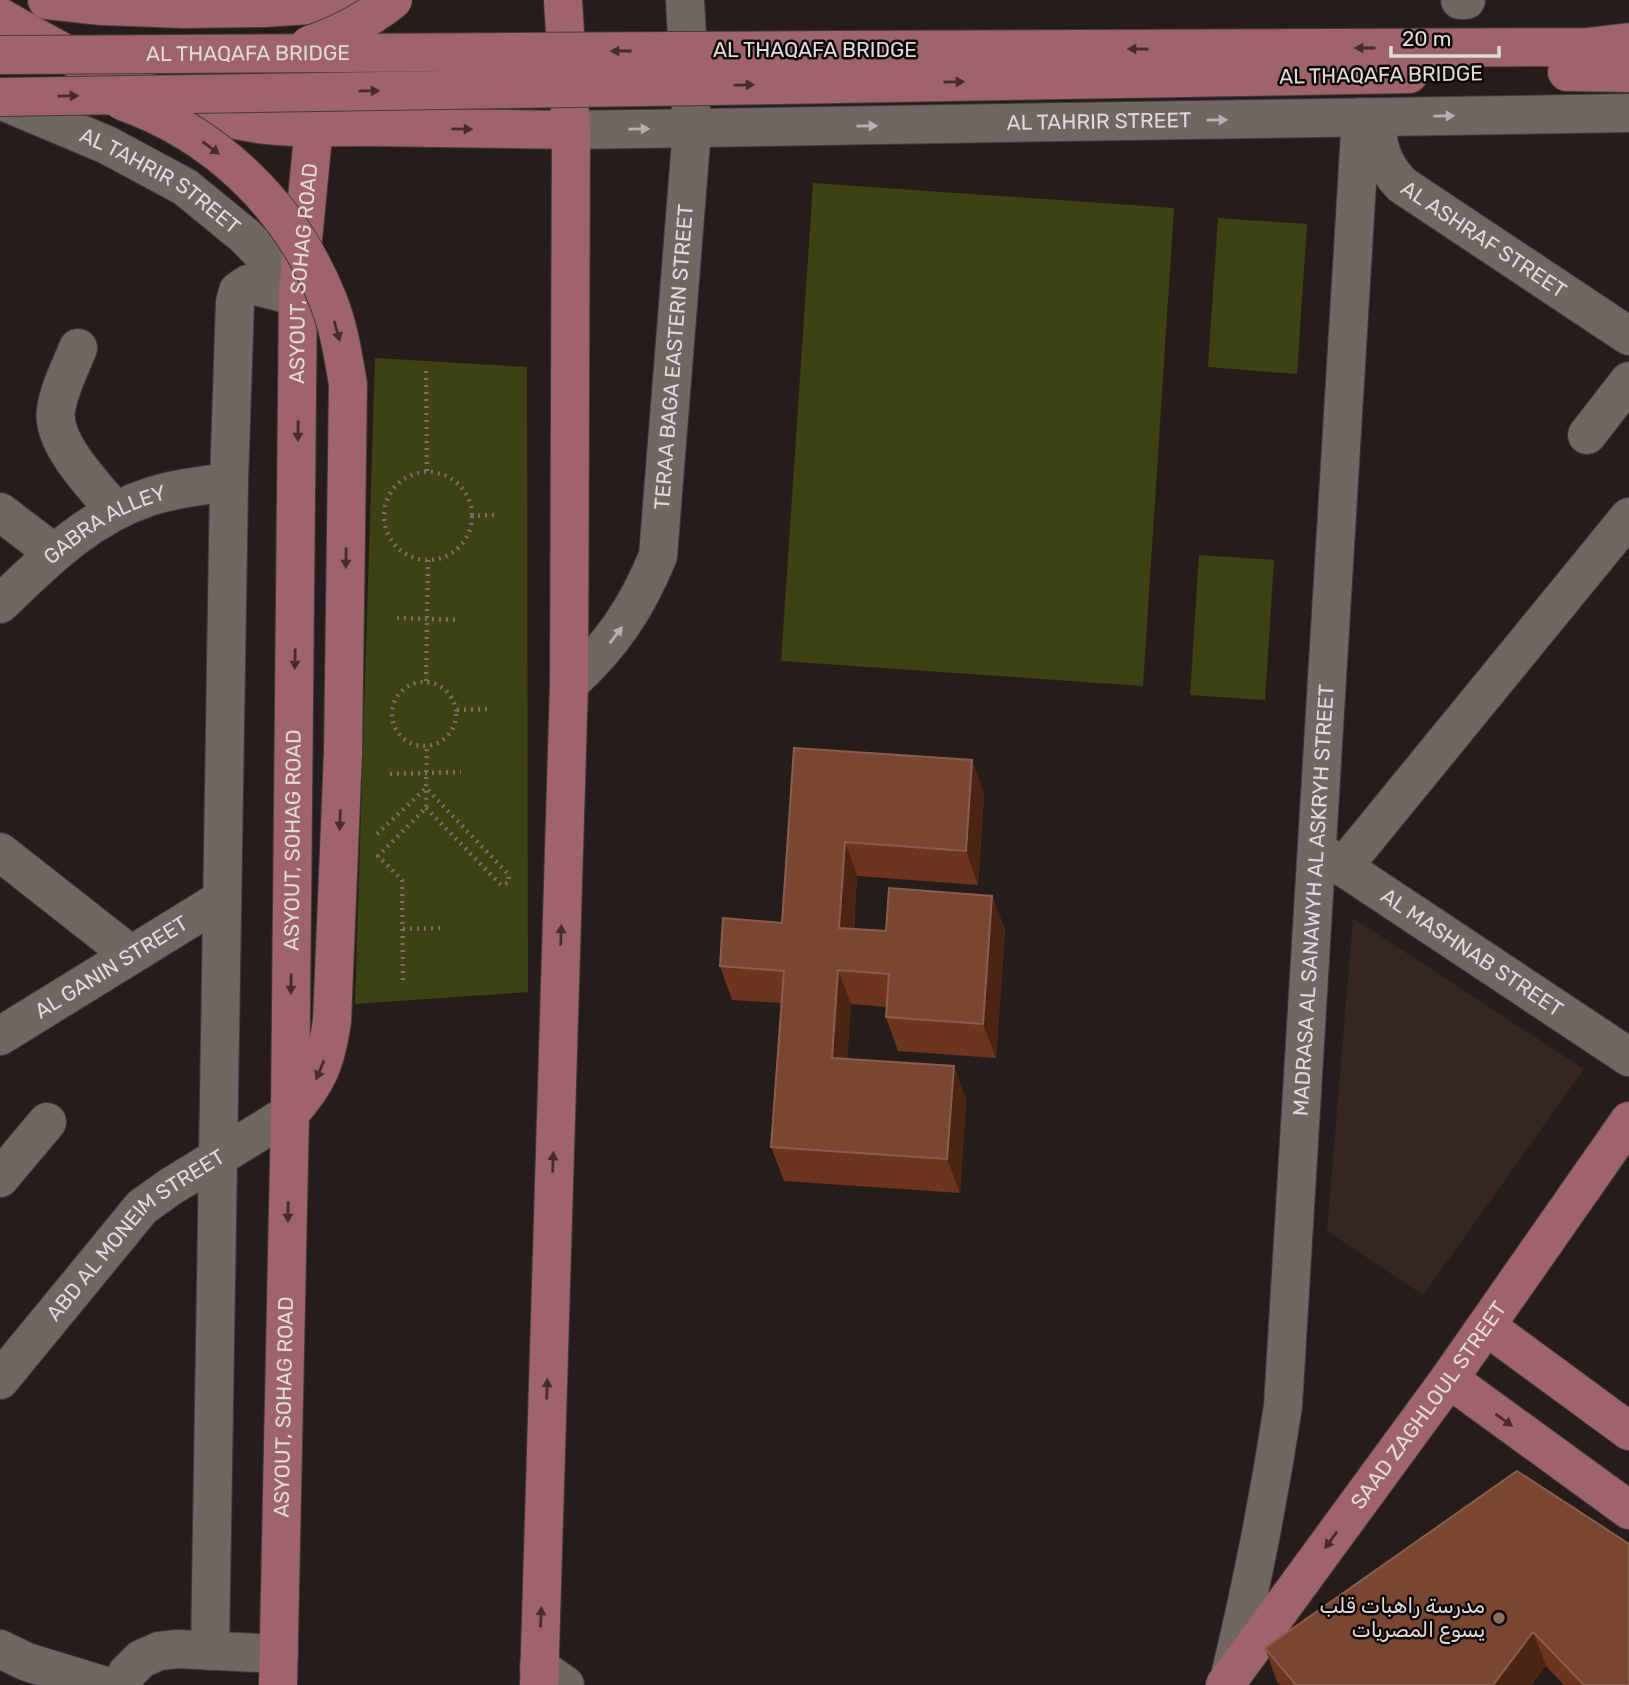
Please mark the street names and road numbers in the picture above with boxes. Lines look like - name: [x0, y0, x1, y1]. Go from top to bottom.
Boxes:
- street label: AL THAQAFA BRIDGE: [713, 37, 917, 62]
- street label: AL THAQAFA BRIDGE: [146, 40, 350, 66]
- street label: AL THAQAFA BRIDGE: [1279, 60, 1483, 89]
- street label: AL TAHRIR STREET: [1006, 107, 1191, 135]
- street label: AL TAHRIR STREET: [76, 122, 246, 239]
- street label: ASYOUT, SOHAG ROAD: [284, 162, 322, 384]
- street label: AL ASHRAF STREET: [1397, 175, 1571, 303]
- street label: TERAA BAGA EASTERN STREET: [649, 203, 698, 511]
- street label: GABRA ALLEY: [38, 480, 168, 569]
- street label: MADRASA AL SANAWYH AL ASKRYH STREET: [1288, 684, 1339, 1117]
- street label: ASYOUT, SOHAG ROAD: [279, 729, 306, 951]
- street label: AL MASHNAB STREET: [1376, 883, 1568, 1022]
- street label: AL GANIN STREET: [30, 910, 192, 1023]
- street label: ABD AL MONEIM STREET: [41, 1144, 229, 1326]
- street label: ASYOUT, SOHAG ROAD: [269, 1296, 298, 1518]
- street label: SAAD ZAGHLOUL STREET: [1345, 1296, 1511, 1514]

